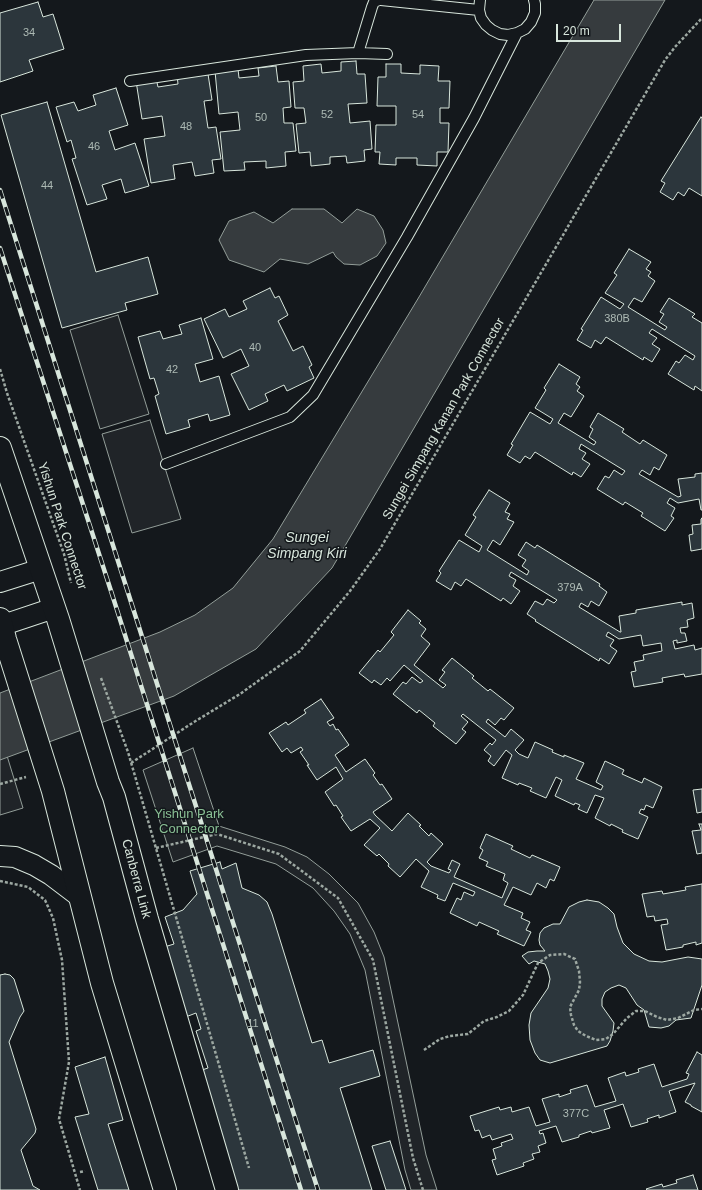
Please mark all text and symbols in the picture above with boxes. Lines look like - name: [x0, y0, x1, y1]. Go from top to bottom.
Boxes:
- scale bar: [558, 16, 623, 42]
- text: 20 m: [563, 24, 590, 38]
- house number: 34: [23, 26, 35, 40]
- house number: 52: [321, 108, 333, 122]
- house number: 54: [412, 108, 424, 122]
- house number: 50: [255, 111, 267, 125]
- house number: 48: [180, 120, 192, 134]
- house number: 46: [88, 140, 100, 154]
- house number: 44: [41, 179, 53, 193]
- house number: 380B: [604, 312, 630, 326]
- street label: Sungei Simpang Kanan Park Connector: [380, 315, 508, 523]
- house number: 40: [249, 341, 261, 355]
- house number: 42: [166, 363, 178, 377]
- street label: Yishun Park Connector: [34, 460, 90, 592]
- water label: Sungei Simpang Kiri: [267, 530, 347, 562]
- house number: 379A: [557, 581, 583, 595]
- park label: Yishun Park Connector: [154, 806, 224, 837]
- street label: Canberra Link: [118, 838, 154, 920]
- house number: 11: [247, 1017, 259, 1031]
- house number: 377C: [563, 1107, 589, 1121]

